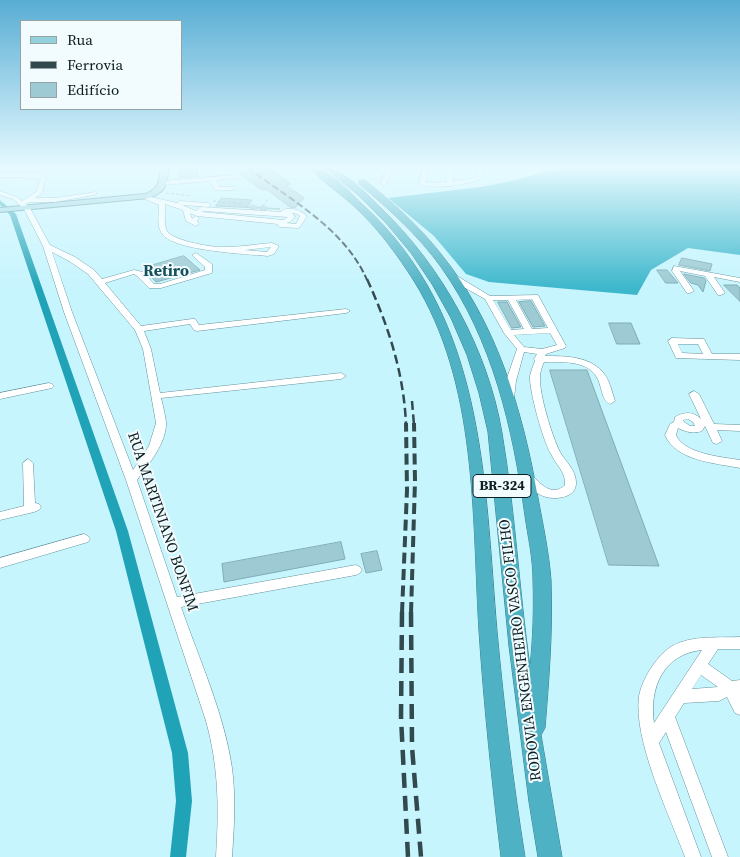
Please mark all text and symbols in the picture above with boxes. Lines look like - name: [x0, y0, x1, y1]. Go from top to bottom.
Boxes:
- legend: [20, 20, 182, 110]
- text: Rua: [67, 29, 93, 50]
- text: Ferrovia: [67, 54, 123, 75]
- text: Edifício: [67, 79, 119, 100]
- district label: Retiro: [143, 262, 189, 282]
- street label: RUA MARTINIANO BONFIM: [123, 430, 201, 614]
- road number: BR-324: [473, 474, 531, 498]
- street label: RODOVIA ENGENHEIRO VASCO FILHO: [496, 518, 546, 782]

